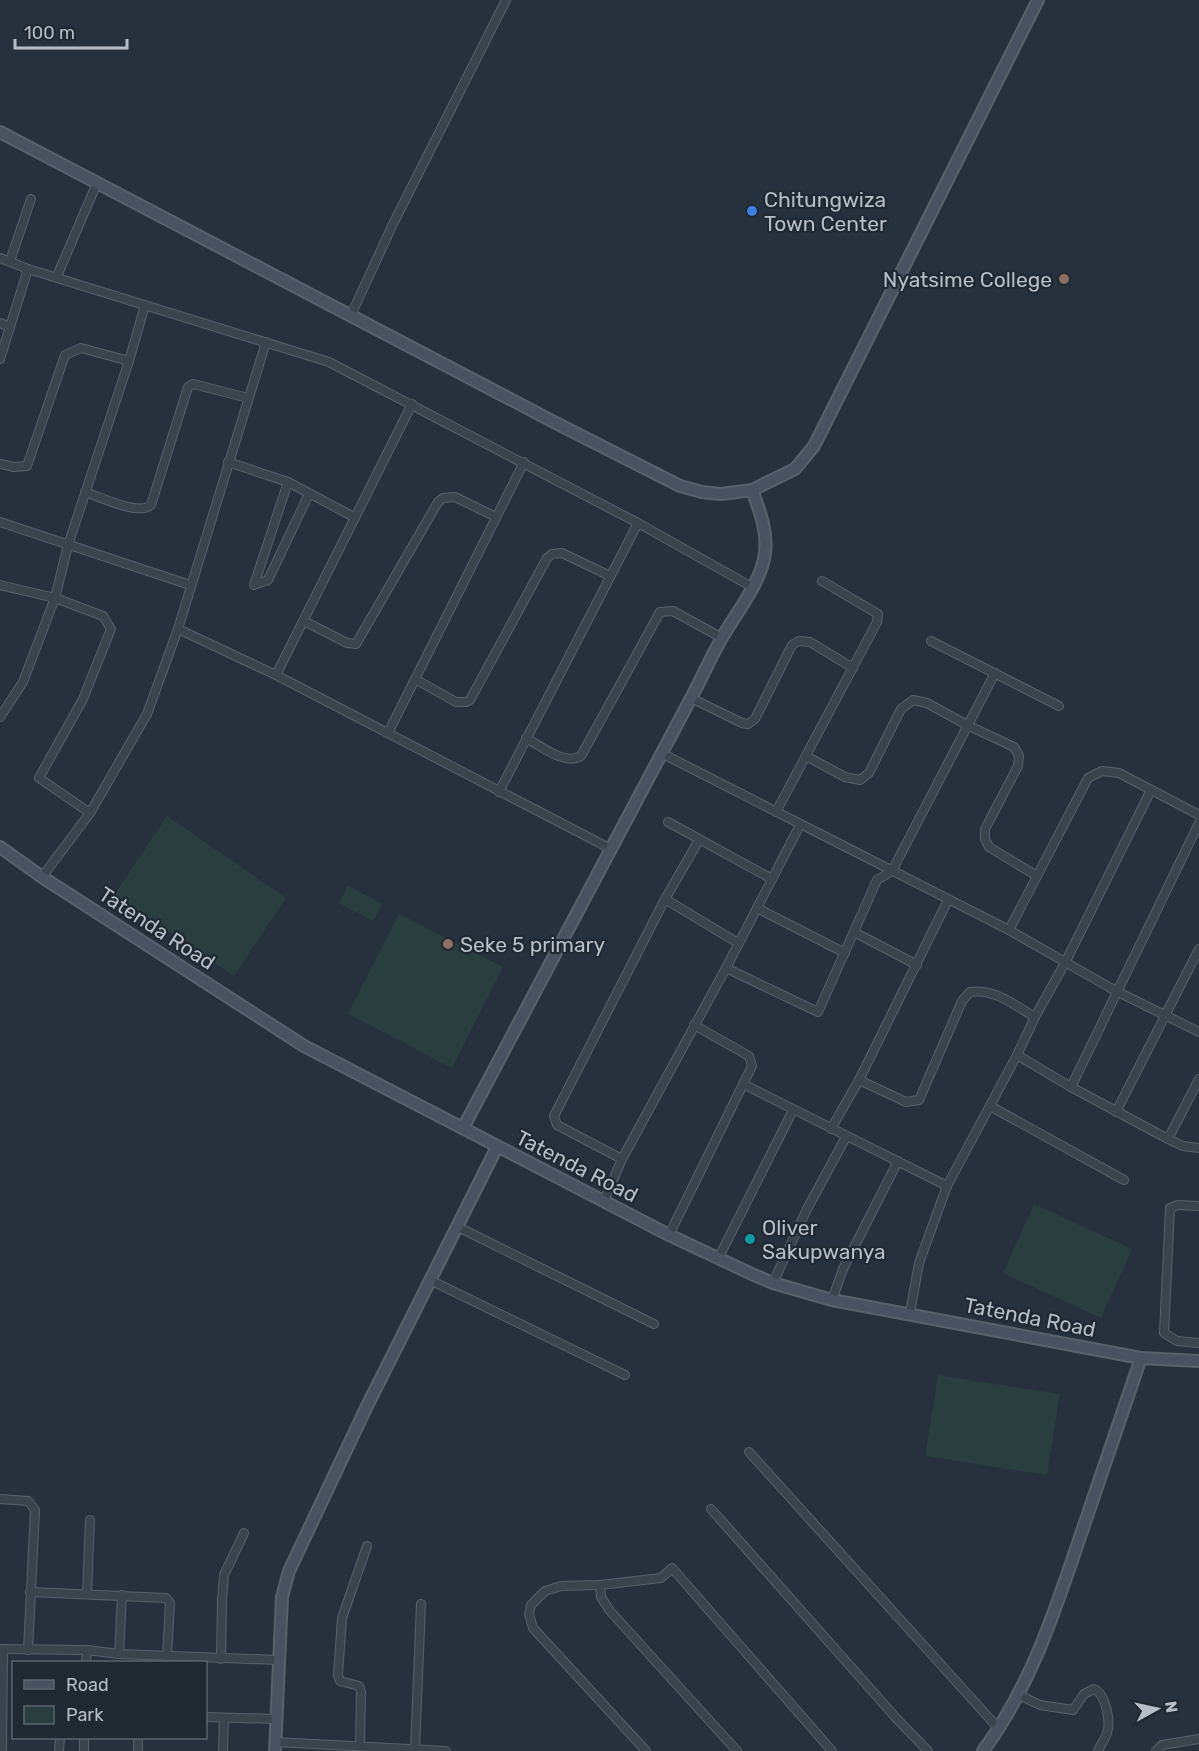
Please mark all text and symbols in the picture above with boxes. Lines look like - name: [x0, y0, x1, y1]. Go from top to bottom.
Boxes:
- scale bar: [15, 12, 128, 50]
- text: 100 m: [24, 22, 75, 44]
- place label: Chitungwiza Town Center: [764, 187, 887, 236]
- marker: Chitungwiza Town Center: [745, 204, 759, 218]
- place label: Nyatsime College: [883, 267, 1052, 292]
- marker: Nyatsime College: [1057, 272, 1071, 286]
- street label: Tatenda Road: [94, 881, 220, 975]
- place label: Seke 5 primary: [460, 932, 605, 957]
- marker: Seke 5 primary: [441, 937, 455, 951]
- street label: Tatenda Road: [512, 1125, 642, 1207]
- place label: Oliver Sakupwanya: [762, 1215, 886, 1264]
- marker: Oliver Sakupwanya: [743, 1232, 757, 1246]
- street label: Tatenda Road: [962, 1292, 1098, 1342]
- legend: [12, 1661, 207, 1739]
- text: Road: [66, 1674, 109, 1696]
- north arrow: [1127, 1679, 1187, 1739]
- text: N: [1161, 1700, 1182, 1714]
- text: Park: [66, 1704, 104, 1726]

